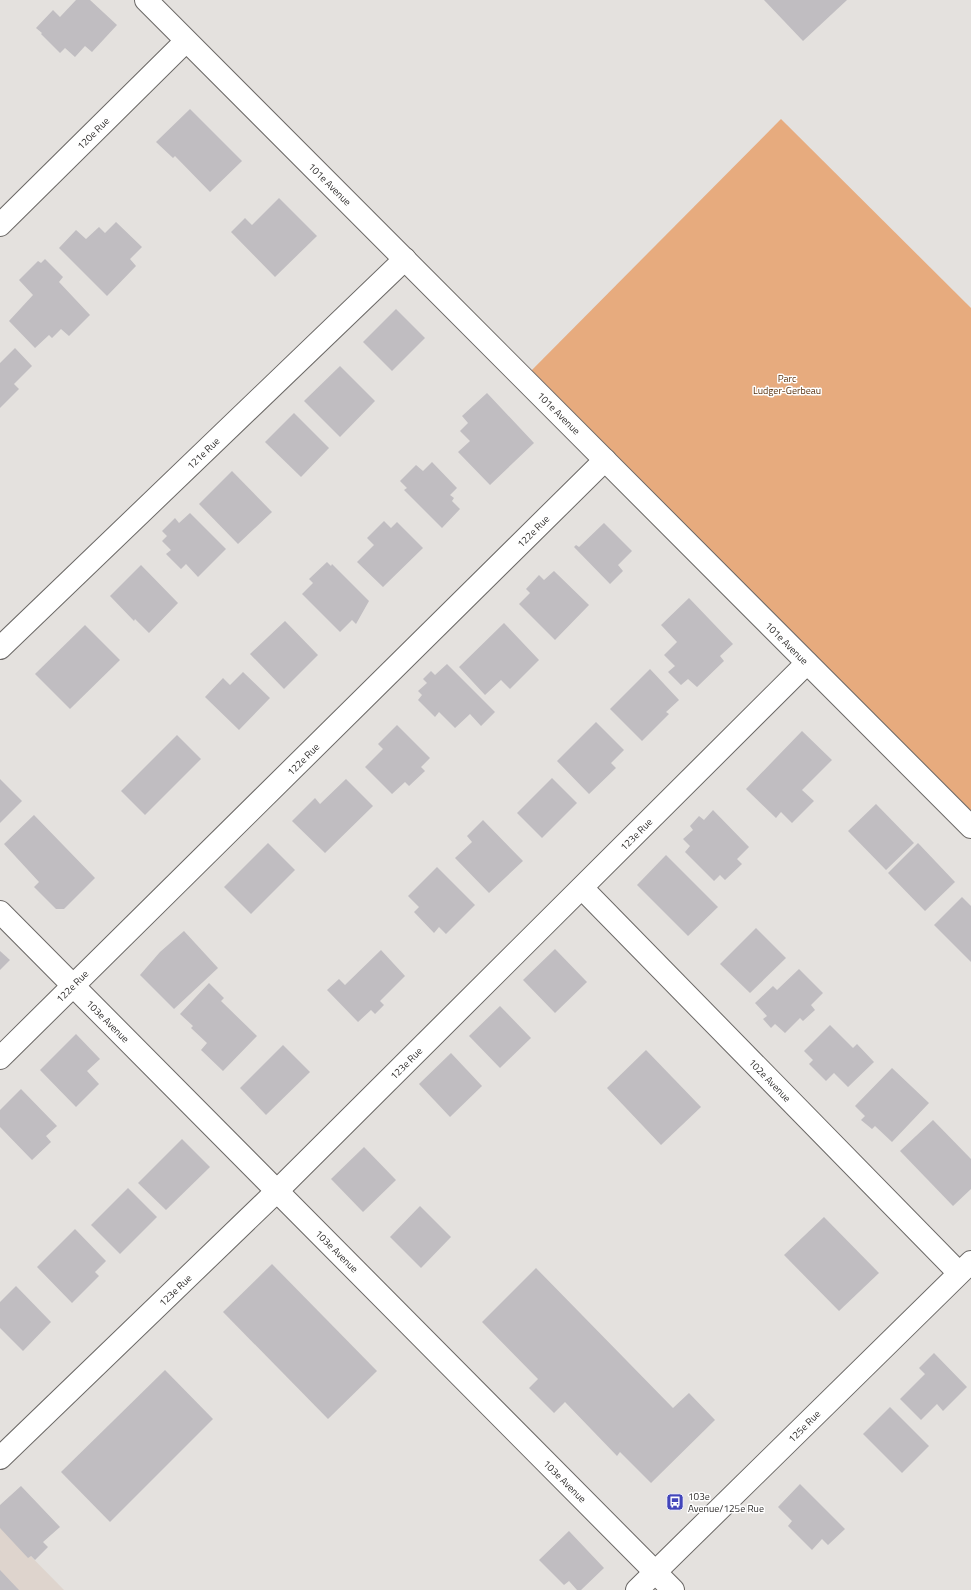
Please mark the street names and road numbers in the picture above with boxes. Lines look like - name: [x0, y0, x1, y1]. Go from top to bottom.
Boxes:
- street label: 120e Rue: [74, 114, 113, 153]
- street label: 101e Avenue: [305, 159, 355, 209]
- street label: 101e Avenue: [534, 388, 584, 438]
- street label: 121e Rue: [184, 434, 223, 473]
- street label: 122e Rue: [514, 512, 553, 551]
- street label: 101e Avenue: [762, 618, 812, 668]
- street label: 122e Rue: [284, 740, 323, 779]
- street label: 123e Rue: [617, 815, 656, 854]
- street label: 122e Rue: [53, 967, 92, 1006]
- street label: 103e Avenue: [83, 996, 133, 1046]
- street label: 123e Rue: [387, 1044, 426, 1083]
- street label: 102e Avenue: [745, 1055, 794, 1105]
- street label: 103e Avenue: [312, 1226, 362, 1276]
- street label: 123e Rue: [156, 1271, 195, 1310]
- street label: 125e Rue: [785, 1407, 824, 1446]
- street label: 103e Avenue: [540, 1456, 590, 1506]

